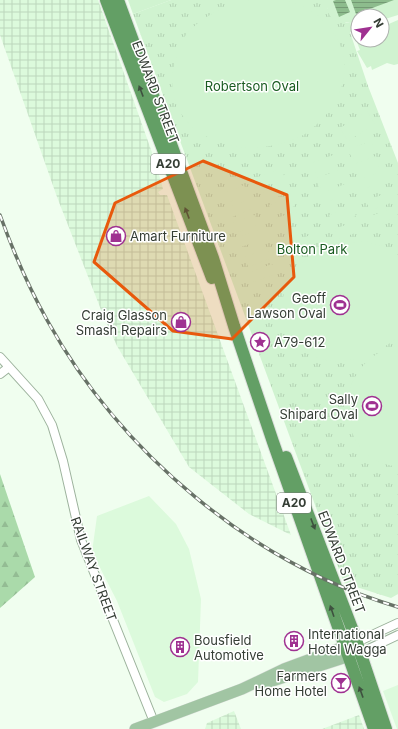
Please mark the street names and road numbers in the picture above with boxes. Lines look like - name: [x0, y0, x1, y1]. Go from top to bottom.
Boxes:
- street label: EDWARD STREET: [129, 38, 183, 146]
- road number: A20: [151, 154, 185, 174]
- road number: A20: [277, 493, 311, 513]
- street label: EDWARD STREET: [315, 508, 369, 616]
- street label: RAILWAY STREET: [68, 515, 120, 623]

